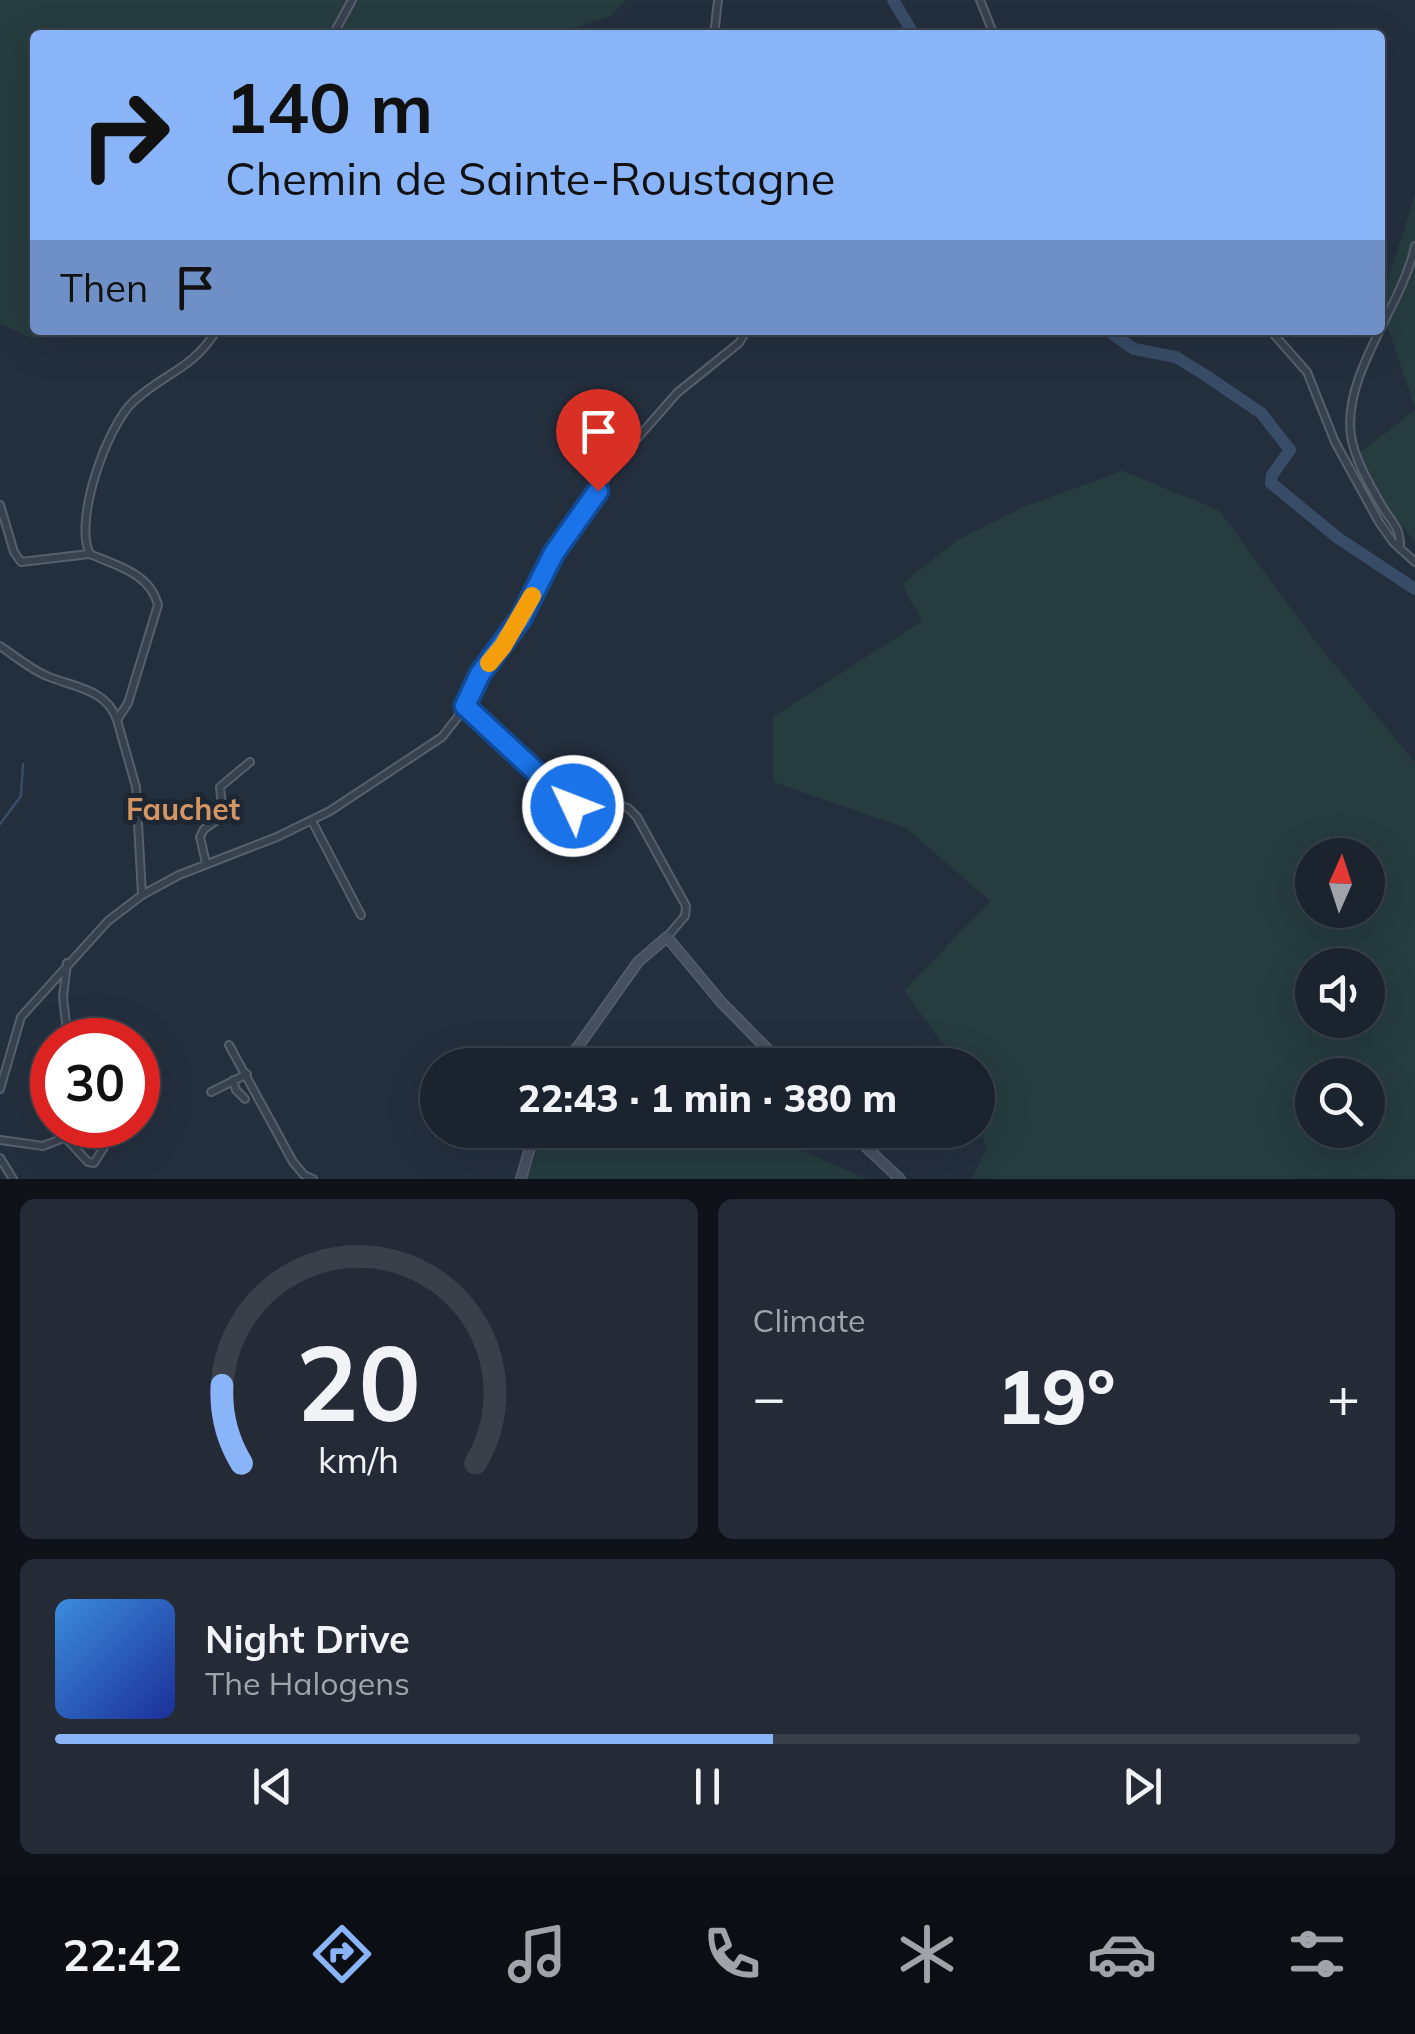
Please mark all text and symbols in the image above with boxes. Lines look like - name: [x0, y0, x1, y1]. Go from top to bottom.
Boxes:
- text: 140 m: [225, 63, 433, 151]
- icon: right: [60, 70, 190, 200]
- text: Chemin de Sainte-Roustagne: [225, 150, 835, 206]
- icon: arrive: [168, 260, 223, 315]
- text: Then: [60, 264, 148, 312]
- pin: [556, 389, 641, 492]
- icon: arrive: [571, 404, 626, 459]
- position arrow: [521, 754, 625, 858]
- district label: Fauchet: [126, 790, 240, 828]
- north arrow: [1295, 838, 1385, 928]
- map controls: [1295, 838, 1385, 1148]
- button: sound: [1295, 948, 1385, 1038]
- speed limit sign: 30: [30, 1018, 160, 1148]
- button: search: [1295, 1058, 1385, 1148]
- text: 22:43 · 1 min · 380 m: [518, 1074, 897, 1122]
- text: Climate: [753, 1300, 865, 1340]
- text: 20: [296, 1316, 421, 1447]
- text: 19°: [997, 1349, 1116, 1443]
- text: −: [753, 1362, 786, 1431]
- text: +: [1327, 1362, 1360, 1431]
- text: km/h: [318, 1437, 399, 1482]
- text: Night Drive: [205, 1615, 410, 1663]
- text: The Halogens: [205, 1663, 410, 1703]
- icon: previous: [245, 1759, 300, 1814]
- icon: pause: [680, 1759, 735, 1814]
- icon: next: [1115, 1759, 1170, 1814]
- icon: directions: [307, 1919, 377, 1989]
- icon: music: [502, 1919, 572, 1989]
- icon: phone: [697, 1919, 767, 1989]
- icon: climate: [892, 1919, 962, 1989]
- icon: car: [1087, 1919, 1157, 1989]
- icon: filters: [1282, 1919, 1352, 1989]
- text: 22:42: [63, 1926, 182, 1982]

